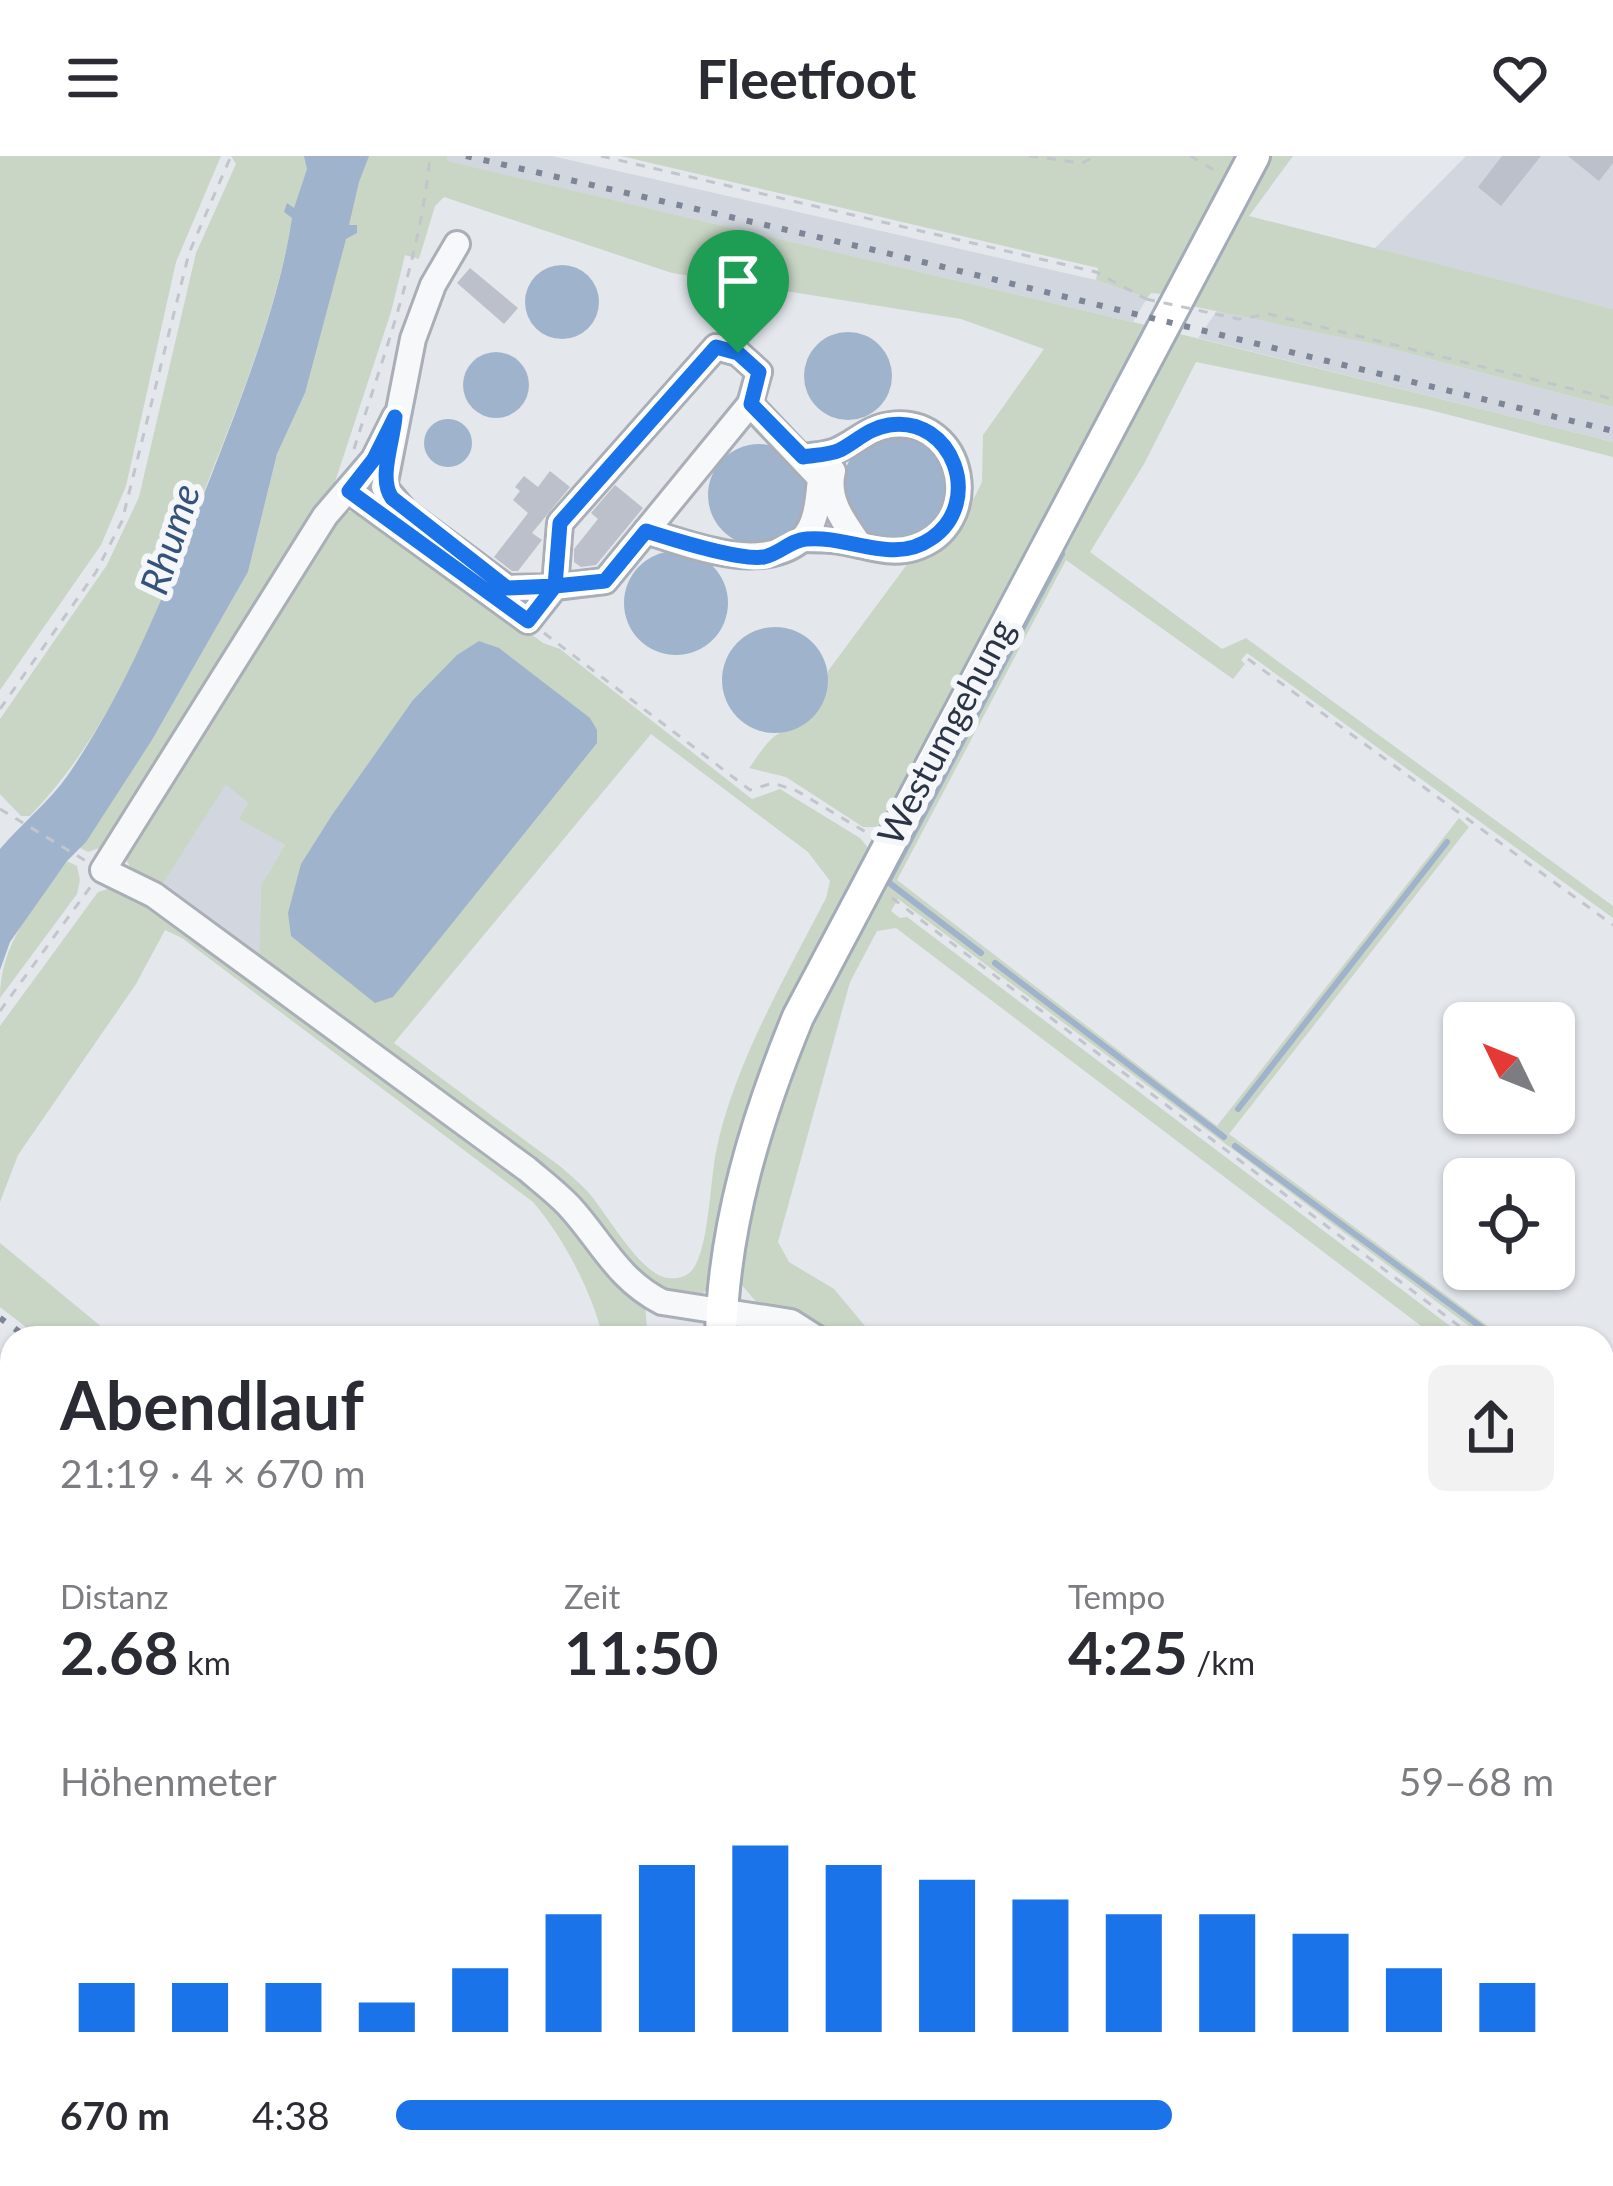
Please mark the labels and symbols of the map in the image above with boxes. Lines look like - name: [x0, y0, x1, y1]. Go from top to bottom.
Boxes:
- pin: [687, 230, 789, 353]
- water label: Rhume: [130, 478, 208, 600]
- street label: Westumgehung: [867, 611, 1023, 852]
- north arrow: [1443, 1002, 1575, 1134]

